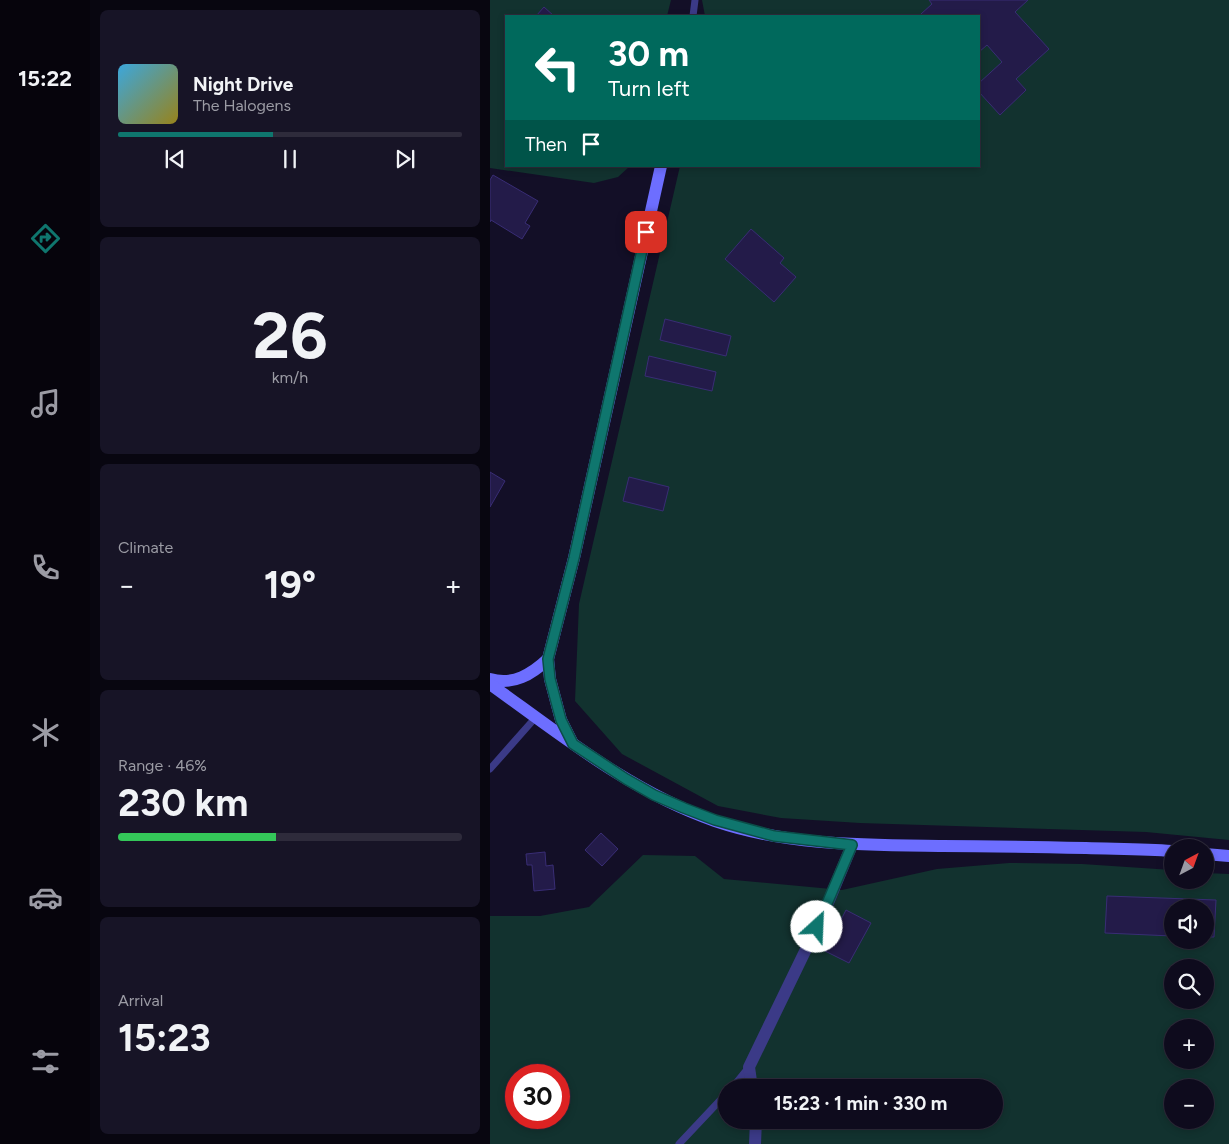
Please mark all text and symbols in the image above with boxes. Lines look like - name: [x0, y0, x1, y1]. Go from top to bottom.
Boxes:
- text: 30 m: [608, 33, 689, 75]
- icon: left: [525, 35, 590, 100]
- text: 15:22: [18, 65, 72, 92]
- text: Night Drive: [193, 73, 293, 96]
- text: Turn left: [608, 75, 690, 102]
- text: The Halogens: [193, 96, 291, 115]
- icon: arrive: [577, 130, 605, 158]
- text: Then: [525, 133, 567, 156]
- icon: previous: [161, 145, 189, 173]
- icon: pause: [276, 145, 304, 173]
- icon: next: [391, 145, 419, 173]
- pin: [625, 211, 667, 253]
- icon: arrive: [632, 218, 660, 246]
- icon: directions: [28, 221, 63, 256]
- text: 26: [252, 296, 328, 374]
- text: km/h: [272, 368, 308, 387]
- icon: music: [28, 386, 63, 421]
- text: Climate: [118, 538, 173, 557]
- icon: phone: [28, 550, 63, 585]
- text: 19°: [264, 562, 316, 608]
- text: −: [118, 568, 135, 602]
- text: +: [445, 568, 462, 602]
- icon: climate: [28, 715, 63, 750]
- text: Range · 46%: [118, 756, 207, 775]
- text: 230 km: [118, 780, 248, 826]
- north arrow: [1164, 839, 1214, 889]
- map controls: [1164, 839, 1214, 1129]
- icon: car: [28, 880, 63, 915]
- button: sound: [1164, 899, 1214, 949]
- position arrow: [790, 900, 842, 952]
- button: search: [1164, 959, 1214, 1009]
- text: Arrival: [118, 991, 163, 1010]
- text: 15:23: [118, 1015, 211, 1061]
- button: +: [1164, 1019, 1214, 1069]
- icon: filters: [28, 1044, 63, 1079]
- speed limit sign: 30: [505, 1064, 570, 1129]
- button: −: [1164, 1079, 1214, 1129]
- text: 15:23 · 1 min · 330 m: [774, 1092, 947, 1115]

